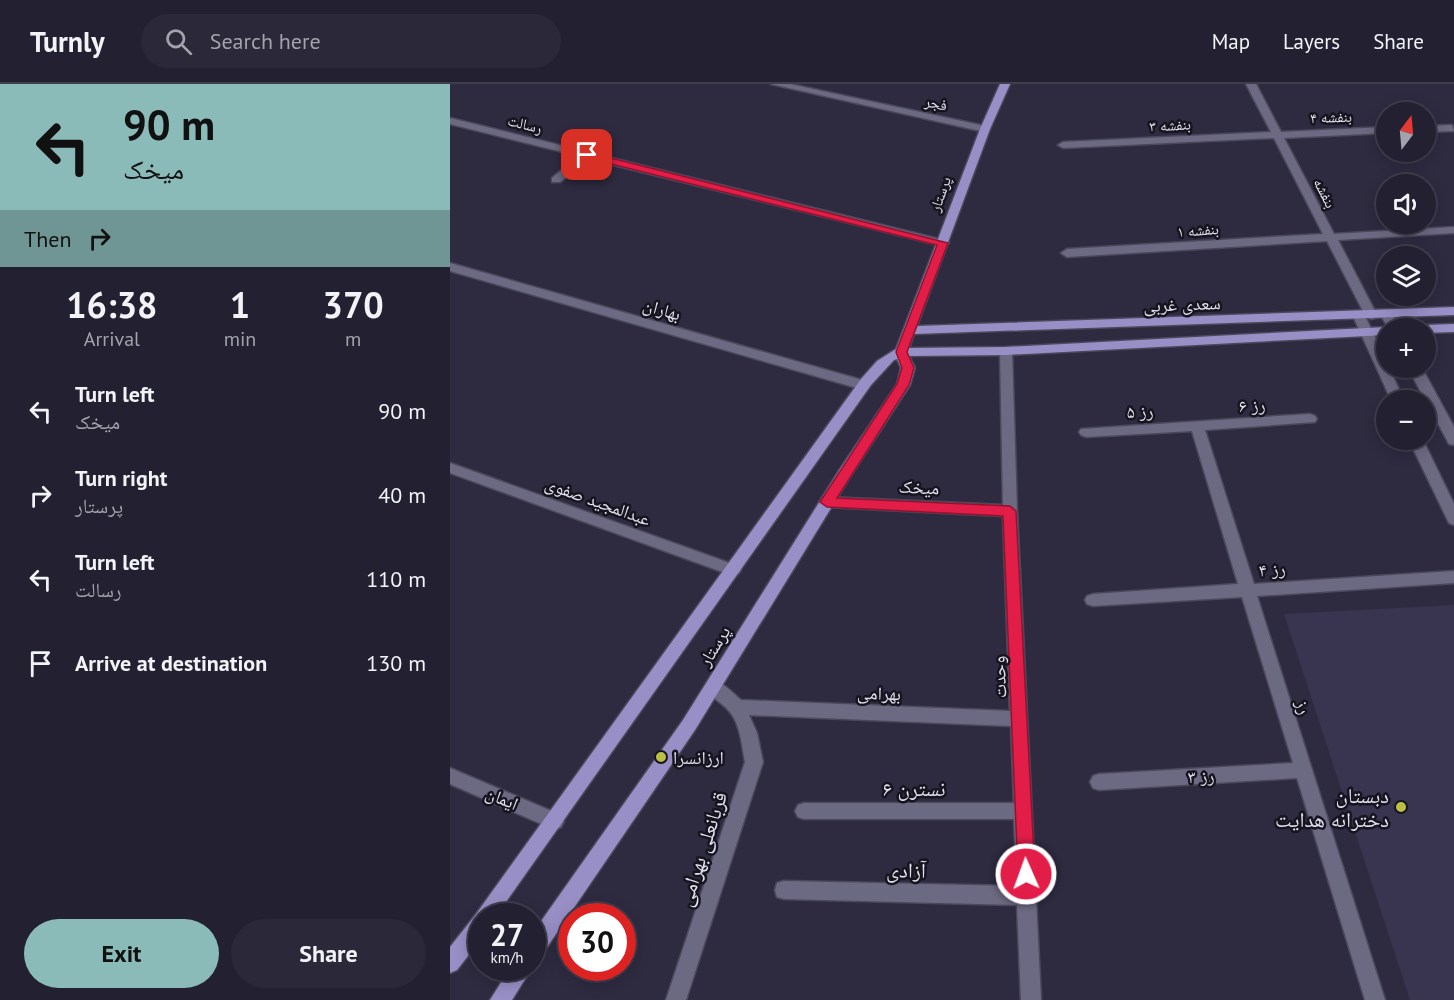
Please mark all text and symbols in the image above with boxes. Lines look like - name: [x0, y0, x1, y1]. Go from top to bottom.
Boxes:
- search box: [141, 14, 561, 68]
- text: Turnly: [30, 23, 105, 60]
- icon: search: [162, 25, 195, 58]
- text: Search here: [210, 27, 321, 55]
- text: Map: [1212, 28, 1250, 55]
- text: Layers: [1283, 28, 1340, 55]
- text: Share: [1373, 28, 1424, 55]
- street label: فجر: [922, 91, 949, 115]
- text: 90 m: [123, 97, 215, 152]
- north arrow: [1376, 102, 1436, 162]
- map controls: [1376, 102, 1436, 450]
- street label: بنفشه ۴: [1310, 107, 1352, 127]
- icon: left: [24, 108, 102, 186]
- street label: رسالت: [506, 111, 544, 137]
- street label: بنفشه ۳: [1149, 114, 1191, 136]
- pin: [561, 129, 612, 180]
- icon: arrive: [570, 138, 603, 171]
- text: میخک: [123, 152, 184, 186]
- street label: پرستار: [925, 174, 955, 215]
- button: sound: [1376, 174, 1436, 234]
- street label: بنفشه: [1309, 175, 1341, 211]
- street label: بنفشه ۱: [1176, 219, 1220, 241]
- icon: right: [83, 222, 116, 255]
- text: Then: [24, 225, 71, 253]
- button: layers: [1376, 246, 1436, 306]
- text: 16:38: [66, 281, 158, 328]
- text: 1: [230, 281, 250, 328]
- text: 370: [323, 281, 384, 328]
- street label: سعدی غربی: [1143, 291, 1221, 317]
- street label: بهاران: [640, 293, 684, 325]
- button: +: [1376, 318, 1436, 378]
- text: Arrival: [84, 326, 140, 352]
- text: min: [224, 326, 256, 352]
- text: m: [345, 326, 361, 352]
- text: Turn left: [75, 380, 155, 408]
- button: −: [1376, 390, 1436, 450]
- street label: رز ۶: [1238, 393, 1266, 417]
- icon: left: [24, 395, 57, 428]
- text: 90 m: [378, 397, 426, 425]
- street label: رز ۵: [1126, 399, 1154, 423]
- text: میخک: [75, 409, 120, 435]
- text: Turn right: [75, 464, 167, 492]
- street label: عبدالمجید صفوی: [542, 471, 654, 531]
- street label: میخک: [898, 474, 940, 500]
- icon: right: [24, 479, 57, 512]
- text: 40 m: [378, 481, 426, 509]
- text: پرستار: [75, 493, 123, 519]
- text: Turn left: [75, 548, 155, 576]
- street label: رز ۴: [1258, 557, 1286, 581]
- icon: left: [24, 563, 57, 596]
- text: 110 m: [366, 565, 426, 593]
- text: رسالت: [75, 577, 122, 603]
- street label: پرستار: [692, 622, 735, 671]
- icon: arrive: [24, 647, 57, 680]
- text: Arrive at destination: [75, 649, 267, 677]
- text: 130 m: [366, 649, 426, 677]
- street label: وحدت: [986, 655, 1012, 699]
- street label: بهرامی: [857, 681, 901, 705]
- street label: رز: [1291, 696, 1317, 717]
- place label: ارزانسرا: [673, 746, 724, 769]
- marker: ارزانسرا: [654, 750, 668, 764]
- street label: رز ۳: [1187, 764, 1215, 788]
- street label: نسترن ۶: [882, 775, 946, 802]
- street label: ایمان: [482, 781, 522, 815]
- place label: دبستان دخترانه هدایت: [1275, 782, 1389, 833]
- street label: قربانعلی بهرامی: [671, 788, 733, 910]
- marker: دبستان دخترانه هدایت: [1394, 800, 1408, 814]
- position arrow: [994, 842, 1058, 906]
- street label: آزادی: [886, 856, 927, 884]
- speed limit sign: 30: [558, 903, 636, 981]
- text: 27: [490, 915, 524, 954]
- button: Exit: [24, 919, 219, 988]
- button: Share: [231, 919, 426, 988]
- text: km/h: [491, 948, 523, 967]

